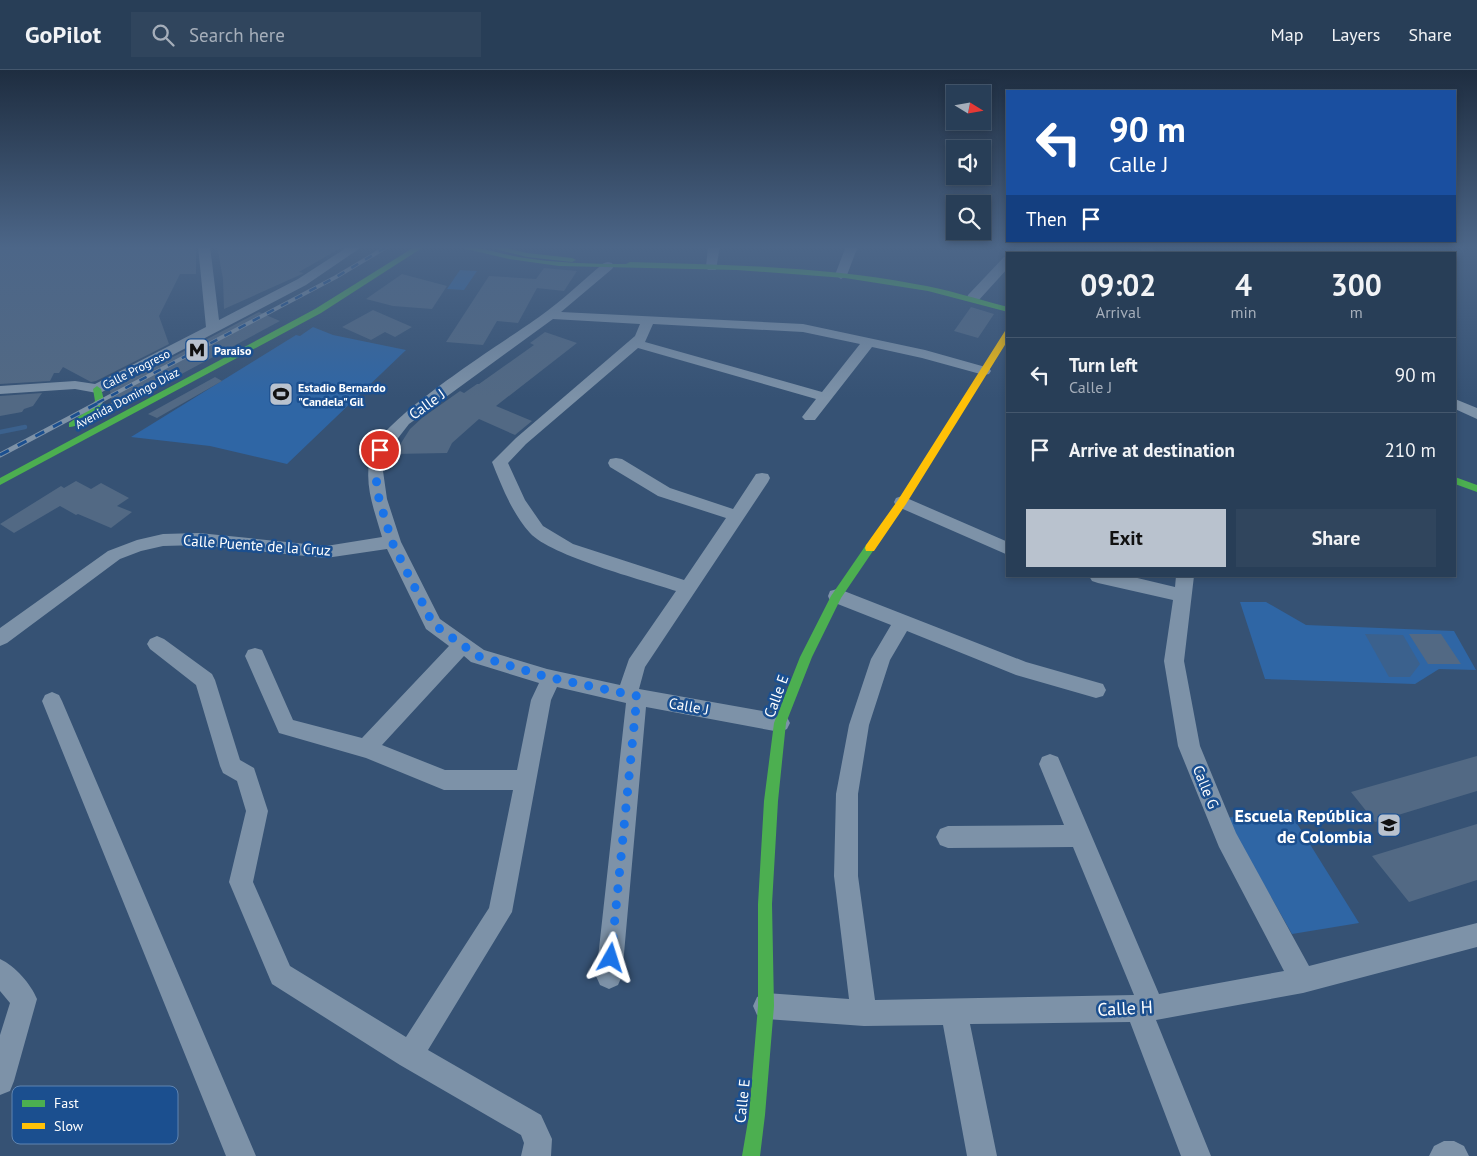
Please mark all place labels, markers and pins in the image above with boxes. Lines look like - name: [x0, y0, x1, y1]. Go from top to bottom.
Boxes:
- metro station icon: Paraiso: [184, 337, 210, 363]
- place label: Paraiso: [214, 343, 252, 358]
- place label: Estadio Bernardo "Candela" Gil: [298, 380, 386, 409]
- sports icon: Estadio Bernardo "Candela" Gil: [268, 381, 294, 407]
- pin: [359, 429, 401, 471]
- place label: Escuela República de Colombia: [1235, 804, 1372, 848]
- school or university icon: Escuela República de Colombia: [1376, 812, 1402, 838]

